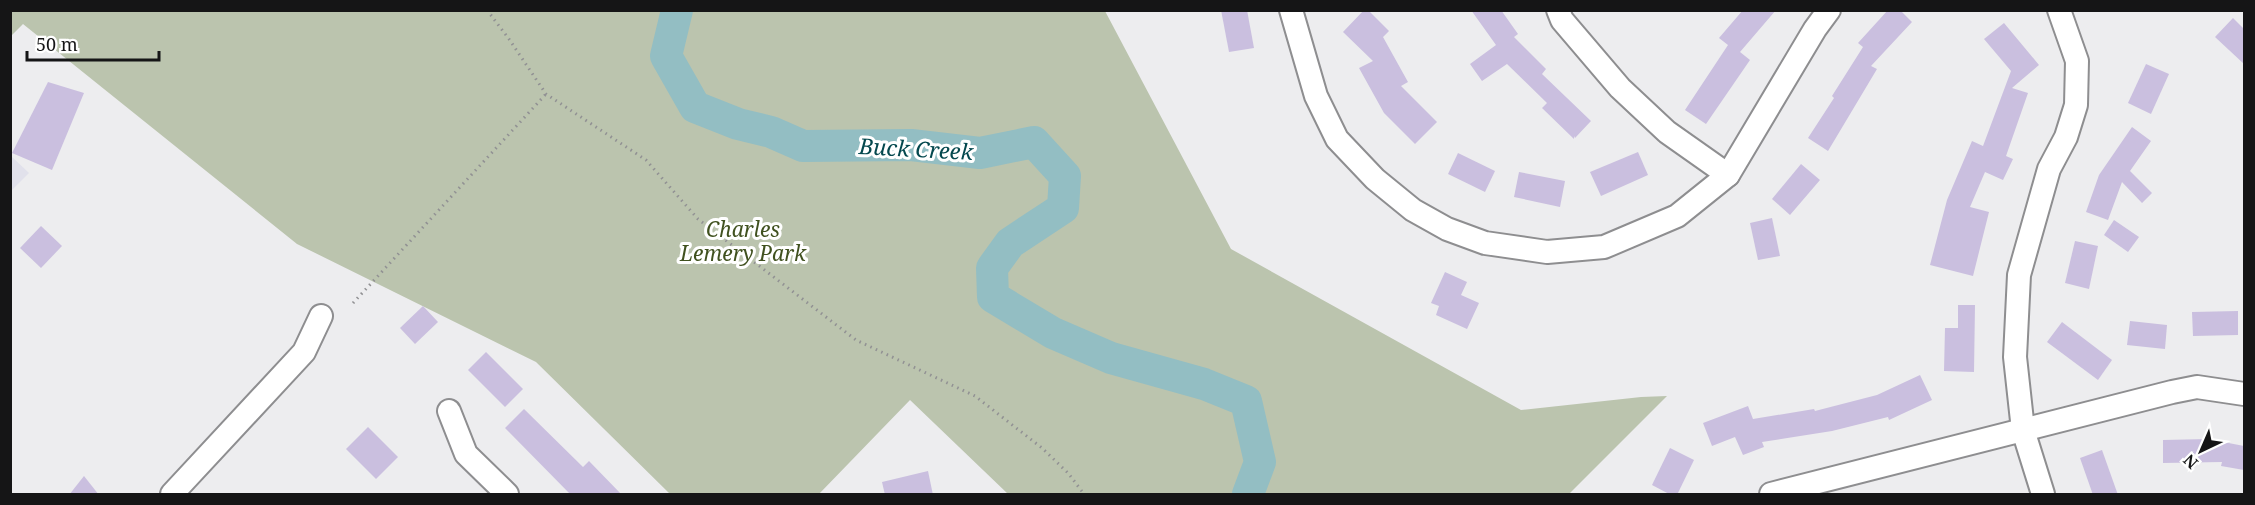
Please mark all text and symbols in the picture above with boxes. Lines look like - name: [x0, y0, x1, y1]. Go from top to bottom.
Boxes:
- scale bar: [27, 24, 159, 62]
- text: 50 m: [36, 32, 78, 56]
- water label: Buck Creek: [857, 130, 975, 166]
- park label: Charles Lemery Park: [679, 215, 807, 267]
- north arrow: [2171, 421, 2231, 481]
- text: N: [2178, 449, 2203, 474]

